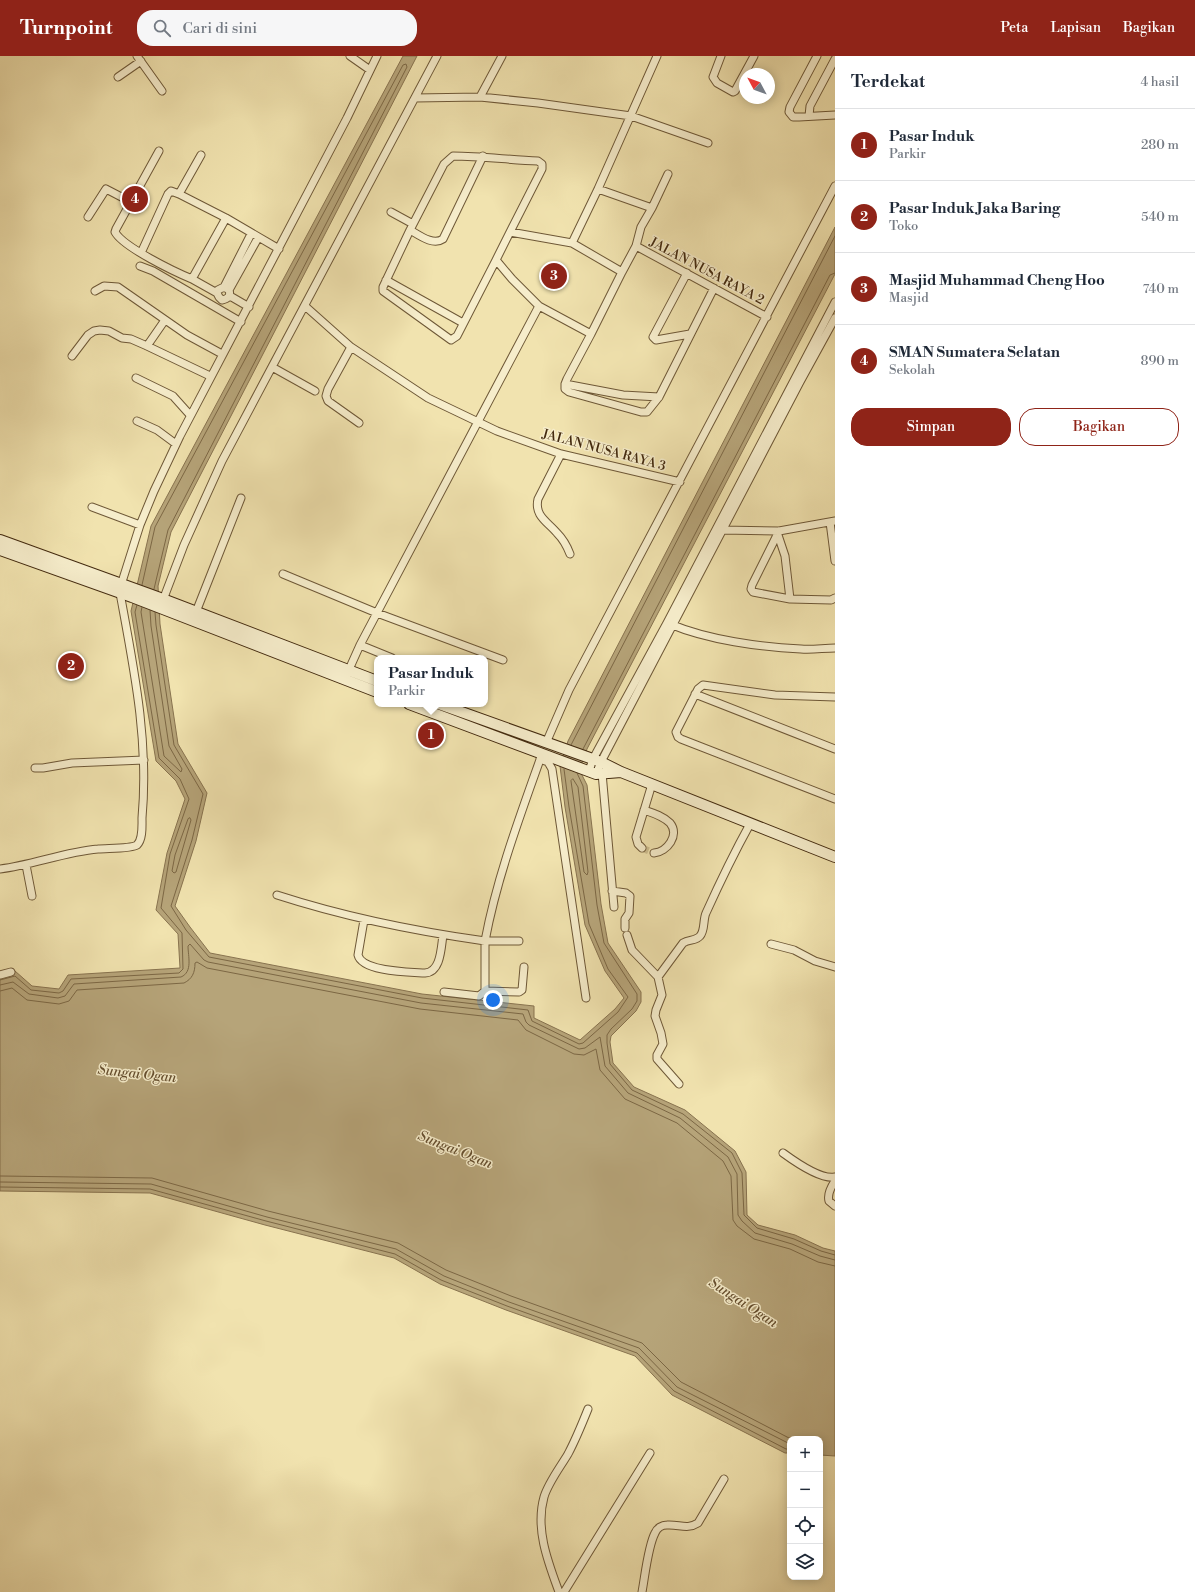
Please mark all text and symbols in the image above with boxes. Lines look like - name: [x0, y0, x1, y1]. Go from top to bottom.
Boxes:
- search box: [137, 10, 417, 46]
- text: Turnpoint: [20, 16, 113, 40]
- icon: search: [151, 17, 173, 39]
- text: Cari di sini: [183, 19, 257, 38]
- text: Peta: [1000, 19, 1028, 37]
- text: Lapisan: [1050, 19, 1101, 37]
- text: Bagikan: [1123, 19, 1175, 37]
- north arrow: [739, 68, 775, 104]
- text: Terdekat: [851, 71, 925, 93]
- text: 4 hasil: [1140, 74, 1179, 90]
- text: Pasar Induk: [889, 127, 974, 146]
- text: 1: [861, 137, 867, 153]
- text: 280 m: [1141, 137, 1179, 153]
- text: Parkir: [889, 146, 926, 162]
- pin: 4: [122, 184, 148, 214]
- text: Pasar Induk Jaka Baring: [889, 199, 1060, 218]
- text: 2: [860, 209, 868, 225]
- text: 540 m: [1141, 209, 1179, 225]
- text: Toko: [889, 218, 918, 234]
- street label: JALAN NUSA RAYA 2: [646, 234, 767, 308]
- pin: 3: [541, 261, 567, 291]
- text: Masjid Muhammad Cheng Hoo: [889, 271, 1105, 290]
- text: 3: [860, 281, 868, 297]
- text: 740 m: [1143, 281, 1179, 297]
- text: Masjid: [889, 290, 929, 306]
- text: SMAN Sumatera Selatan: [889, 343, 1060, 362]
- text: 4: [860, 353, 868, 369]
- text: 890 m: [1140, 353, 1179, 369]
- text: Sekolah: [889, 362, 935, 378]
- button: Simpan: [851, 408, 1011, 446]
- button: Bagikan: [1019, 408, 1179, 446]
- street label: JALAN NUSA RAYA 3: [539, 426, 668, 474]
- pin: 2: [58, 651, 84, 681]
- popup: [374, 655, 488, 707]
- text: Pasar Induk: [388, 664, 474, 683]
- text: Parkir: [388, 683, 425, 699]
- pin: 1: [418, 720, 444, 750]
- your location: [483, 990, 503, 1010]
- water label: Sungai Ogan: [97, 1061, 177, 1087]
- water label: Sungai Ogan: [415, 1127, 495, 1173]
- water label: Sungai Ogan: [705, 1274, 781, 1332]
- map controls: [787, 1436, 823, 1580]
- button: +: [787, 1436, 823, 1472]
- button: −: [787, 1472, 823, 1508]
- button: locate: [787, 1508, 823, 1544]
- button: layers: [787, 1544, 823, 1580]

